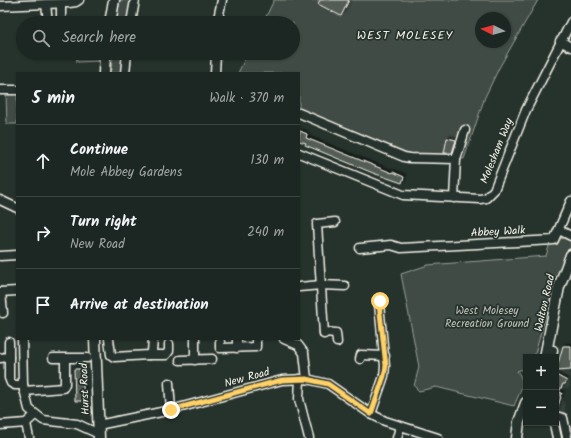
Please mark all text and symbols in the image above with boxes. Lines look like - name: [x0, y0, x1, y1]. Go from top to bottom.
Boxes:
- north arrow: [475, 12, 511, 48]
- search box: [16, 16, 300, 60]
- text: Search here: [62, 26, 136, 50]
- district label: WEST MOLESEY: [357, 26, 453, 45]
- icon: search: [30, 27, 52, 49]
- text: 5 min: [32, 85, 75, 112]
- text: Walk · 370 m: [209, 88, 284, 109]
- street label: Molesham Way: [476, 115, 519, 186]
- text: Continue: [70, 138, 128, 162]
- icon: ahead: [32, 150, 54, 172]
- text: 130 m: [250, 150, 284, 171]
- text: Mole Abbey Gardens: [70, 162, 182, 183]
- text: Turn right: [70, 210, 137, 234]
- icon: right: [32, 222, 54, 244]
- text: 240 m: [247, 222, 284, 243]
- street label: Abbey Walk: [470, 222, 526, 242]
- text: New Road: [70, 234, 125, 255]
- street label: Walton Road: [530, 272, 560, 333]
- route start: [371, 292, 389, 310]
- text: Arrive at destination: [70, 293, 209, 317]
- icon: arrive: [32, 294, 54, 316]
- park label: West Molesey Recreation Ground: [445, 302, 530, 333]
- map controls: [523, 354, 559, 426]
- button: +: [523, 354, 559, 390]
- street label: Hurst Road: [75, 362, 95, 415]
- street label: New Road: [222, 363, 272, 393]
- button: −: [523, 390, 559, 426]
- route end: [162, 401, 180, 419]

